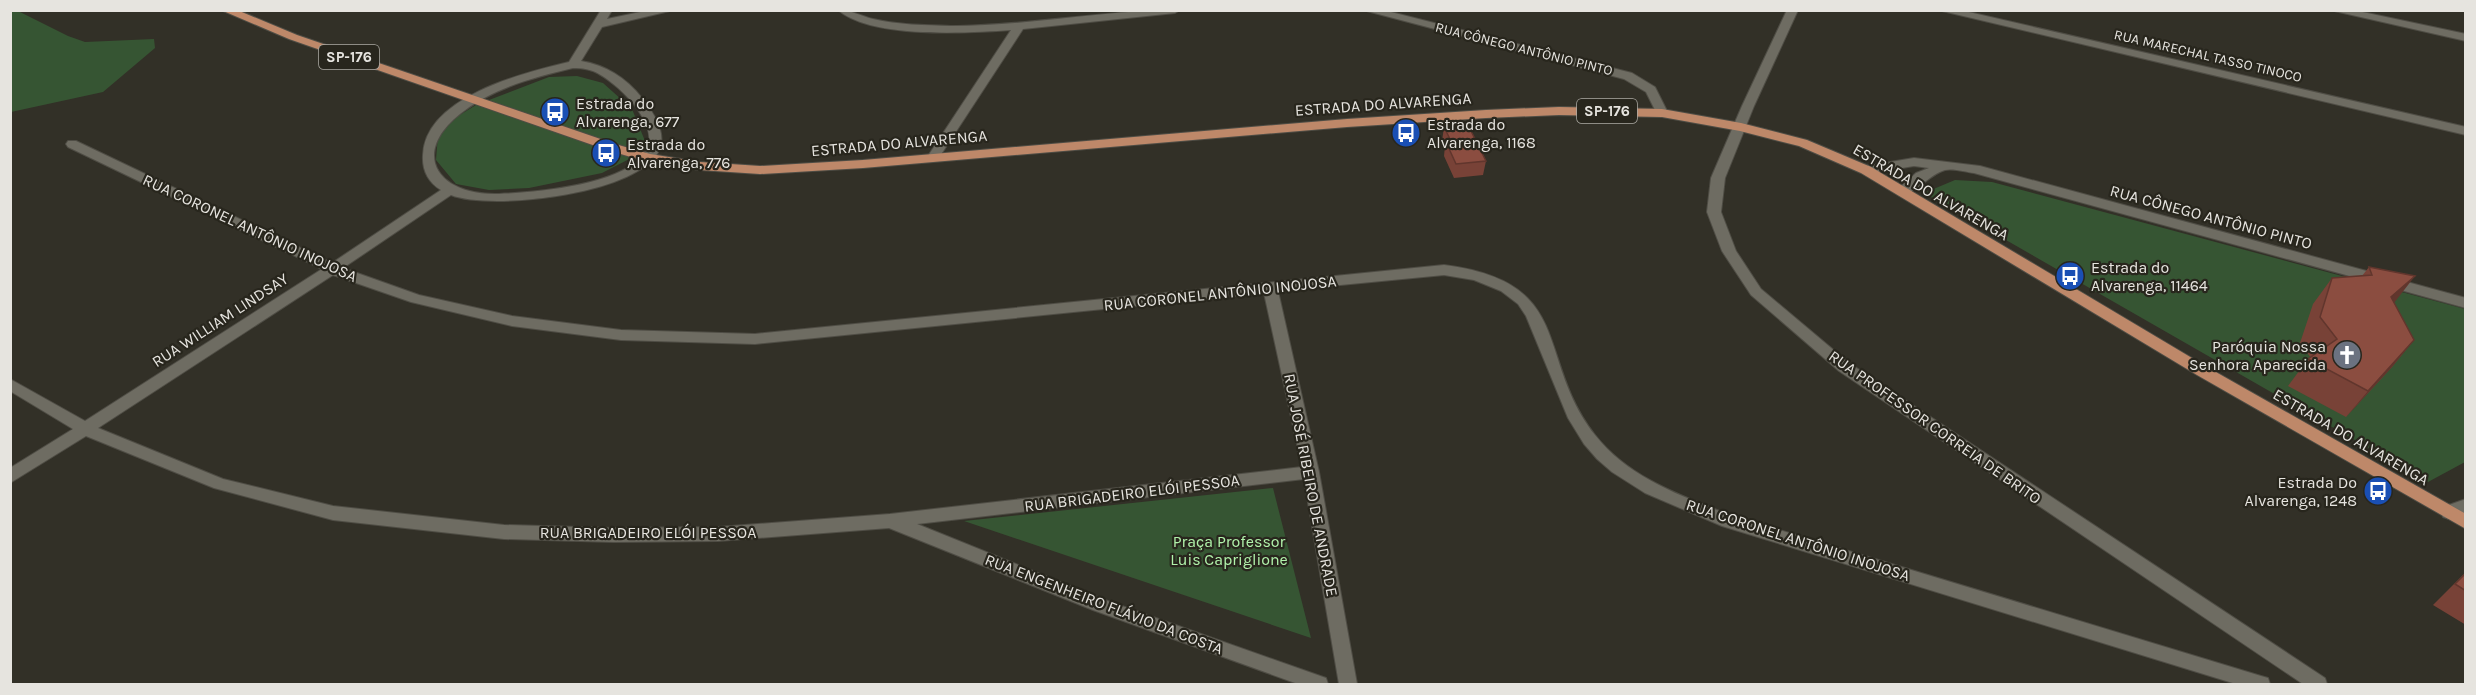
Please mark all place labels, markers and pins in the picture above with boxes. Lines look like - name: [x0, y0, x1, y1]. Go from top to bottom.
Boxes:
- place label: Estrada do Alvarenga, 677: [576, 94, 680, 131]
- bus stop icon: Estrada do Alvarenga, 677: [539, 96, 571, 128]
- place label: Estrada do Alvarenga, 1168: [1427, 115, 1536, 152]
- bus stop icon: Estrada do Alvarenga, 1168: [1390, 117, 1422, 149]
- place label: Estrada do Alvarenga, 776: [627, 135, 730, 172]
- bus stop icon: Estrada do Alvarenga, 776: [590, 137, 622, 169]
- place label: Estrada do Alvarenga, 11464: [2091, 258, 2208, 295]
- bus stop icon: Estrada do Alvarenga, 11464: [2054, 260, 2086, 292]
- place label: Paróquia Nossa Senhora Aparecida: [2189, 337, 2326, 374]
- church icon: Paróquia Nossa Senhora Aparecida: [2331, 339, 2363, 371]
- place label: Estrada Do Alvarenga, 1248: [2245, 473, 2357, 510]
- bus stop icon: Estrada Do Alvarenga, 1248: [2362, 475, 2394, 507]

